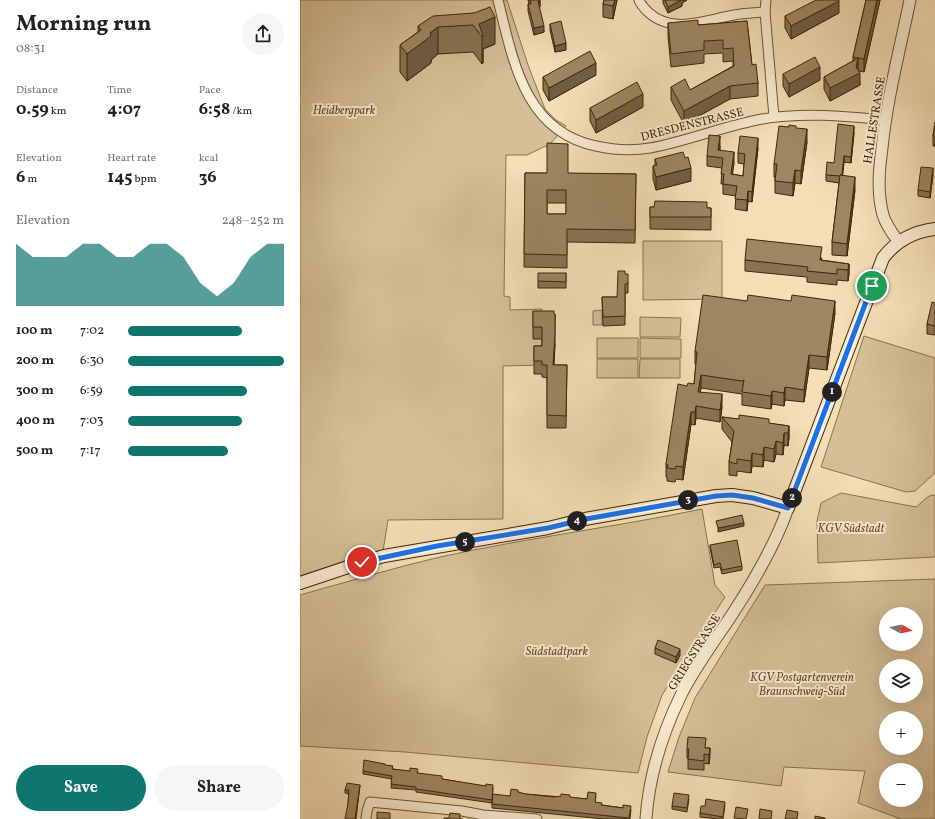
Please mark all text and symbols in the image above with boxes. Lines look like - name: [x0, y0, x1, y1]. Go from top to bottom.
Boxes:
- text: Morning run: [16, 9, 151, 40]
- button: share: [242, 13, 284, 55]
- text: 08:31: [16, 40, 45, 58]
- street label: HALLESTRASSE: [860, 75, 890, 165]
- text: Distance: [16, 83, 58, 98]
- text: Time: [107, 83, 131, 98]
- text: Pace: [199, 83, 221, 98]
- text: 0.59: [16, 98, 49, 121]
- text: 4:07: [107, 98, 141, 121]
- text: 6:58: [199, 98, 230, 121]
- park label: Heidbergpark: [313, 103, 376, 119]
- text: km: [49, 104, 66, 119]
- text: /km: [230, 104, 252, 119]
- street label: DRESDENSTRASSE: [639, 104, 745, 146]
- text: Elevation: [16, 151, 62, 166]
- text: Heart rate: [107, 151, 156, 166]
- text: kcal: [199, 151, 218, 166]
- text: 6: [16, 166, 25, 189]
- text: 145: [107, 166, 132, 189]
- text: 36: [199, 166, 217, 189]
- text: m: [25, 172, 37, 187]
- text: bpm: [132, 172, 157, 187]
- text: Elevation: [16, 212, 70, 230]
- text: 248–252 m: [222, 212, 284, 230]
- pin: [855, 269, 889, 303]
- icon: arrive: [861, 275, 883, 297]
- text: 100 m: [16, 322, 53, 340]
- text: 7:02: [80, 322, 104, 340]
- text: 200 m: [16, 352, 54, 370]
- text: 6:30: [80, 352, 104, 370]
- text: 300 m: [16, 382, 54, 400]
- text: 6:59: [80, 382, 102, 400]
- pin: 1: [822, 382, 842, 402]
- text: 1: [830, 384, 834, 399]
- text: 400 m: [16, 412, 55, 430]
- text: 7:03: [80, 412, 104, 430]
- text: 500 m: [16, 442, 53, 460]
- text: 7:17: [80, 442, 101, 460]
- pin: 2: [782, 488, 802, 508]
- pin: 3: [678, 490, 698, 510]
- text: 2: [789, 490, 795, 505]
- text: 3: [685, 492, 691, 507]
- pin: 4: [567, 511, 587, 531]
- text: 4: [574, 513, 580, 528]
- park label: KGV Südstadt: [818, 521, 886, 537]
- pin: 5: [455, 532, 475, 552]
- text: 5: [462, 534, 468, 549]
- pin: [345, 545, 379, 579]
- icon: check: [351, 551, 373, 573]
- north arrow: [879, 607, 923, 651]
- map controls: [879, 607, 923, 807]
- street label: GRIEGSTRASSE: [665, 611, 725, 694]
- park label: Südstadtpark: [526, 644, 589, 660]
- button: layers: [879, 659, 923, 703]
- park label: KGV Postgartenverein Braunschweig-Süd: [750, 670, 854, 700]
- button: +: [879, 711, 923, 755]
- button: −: [879, 763, 923, 807]
- button: Save: [16, 765, 146, 811]
- button: Share: [154, 765, 284, 811]

